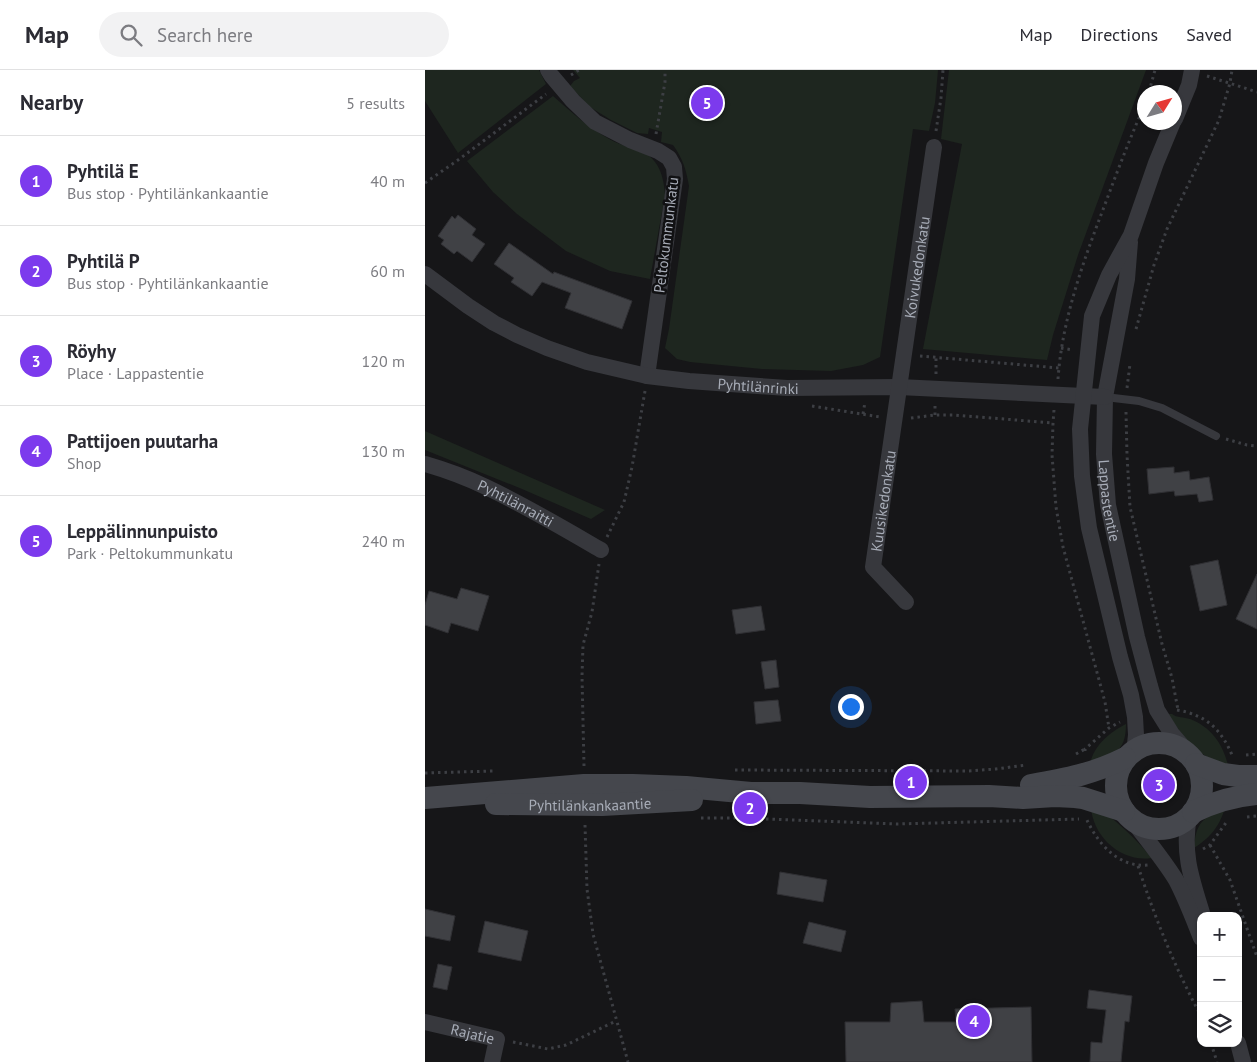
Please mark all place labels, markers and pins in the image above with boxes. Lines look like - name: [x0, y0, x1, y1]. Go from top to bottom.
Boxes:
- pin: 5: [691, 84, 723, 122]
- pin: 1: [895, 763, 927, 801]
- pin: 3: [1143, 766, 1175, 804]
- pin: 2: [734, 789, 766, 827]
- pin: 4: [958, 1002, 990, 1040]

